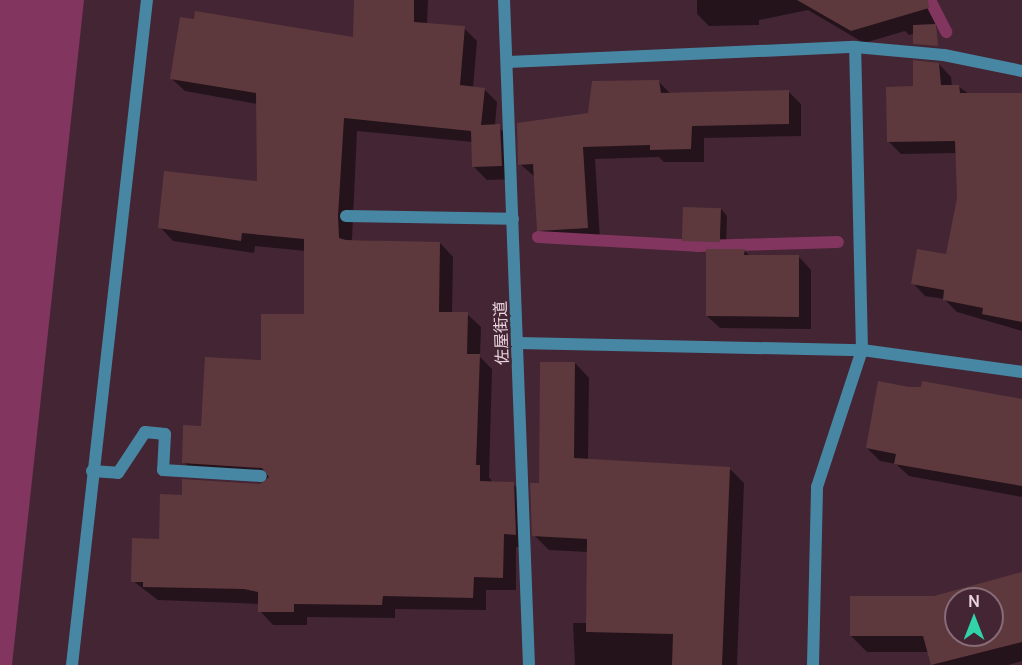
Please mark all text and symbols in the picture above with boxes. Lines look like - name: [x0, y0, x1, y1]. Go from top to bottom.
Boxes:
- street label: 佐屋街道: [490, 301, 512, 365]
- north arrow: [944, 587, 1004, 647]
- text: N: [968, 590, 980, 612]

